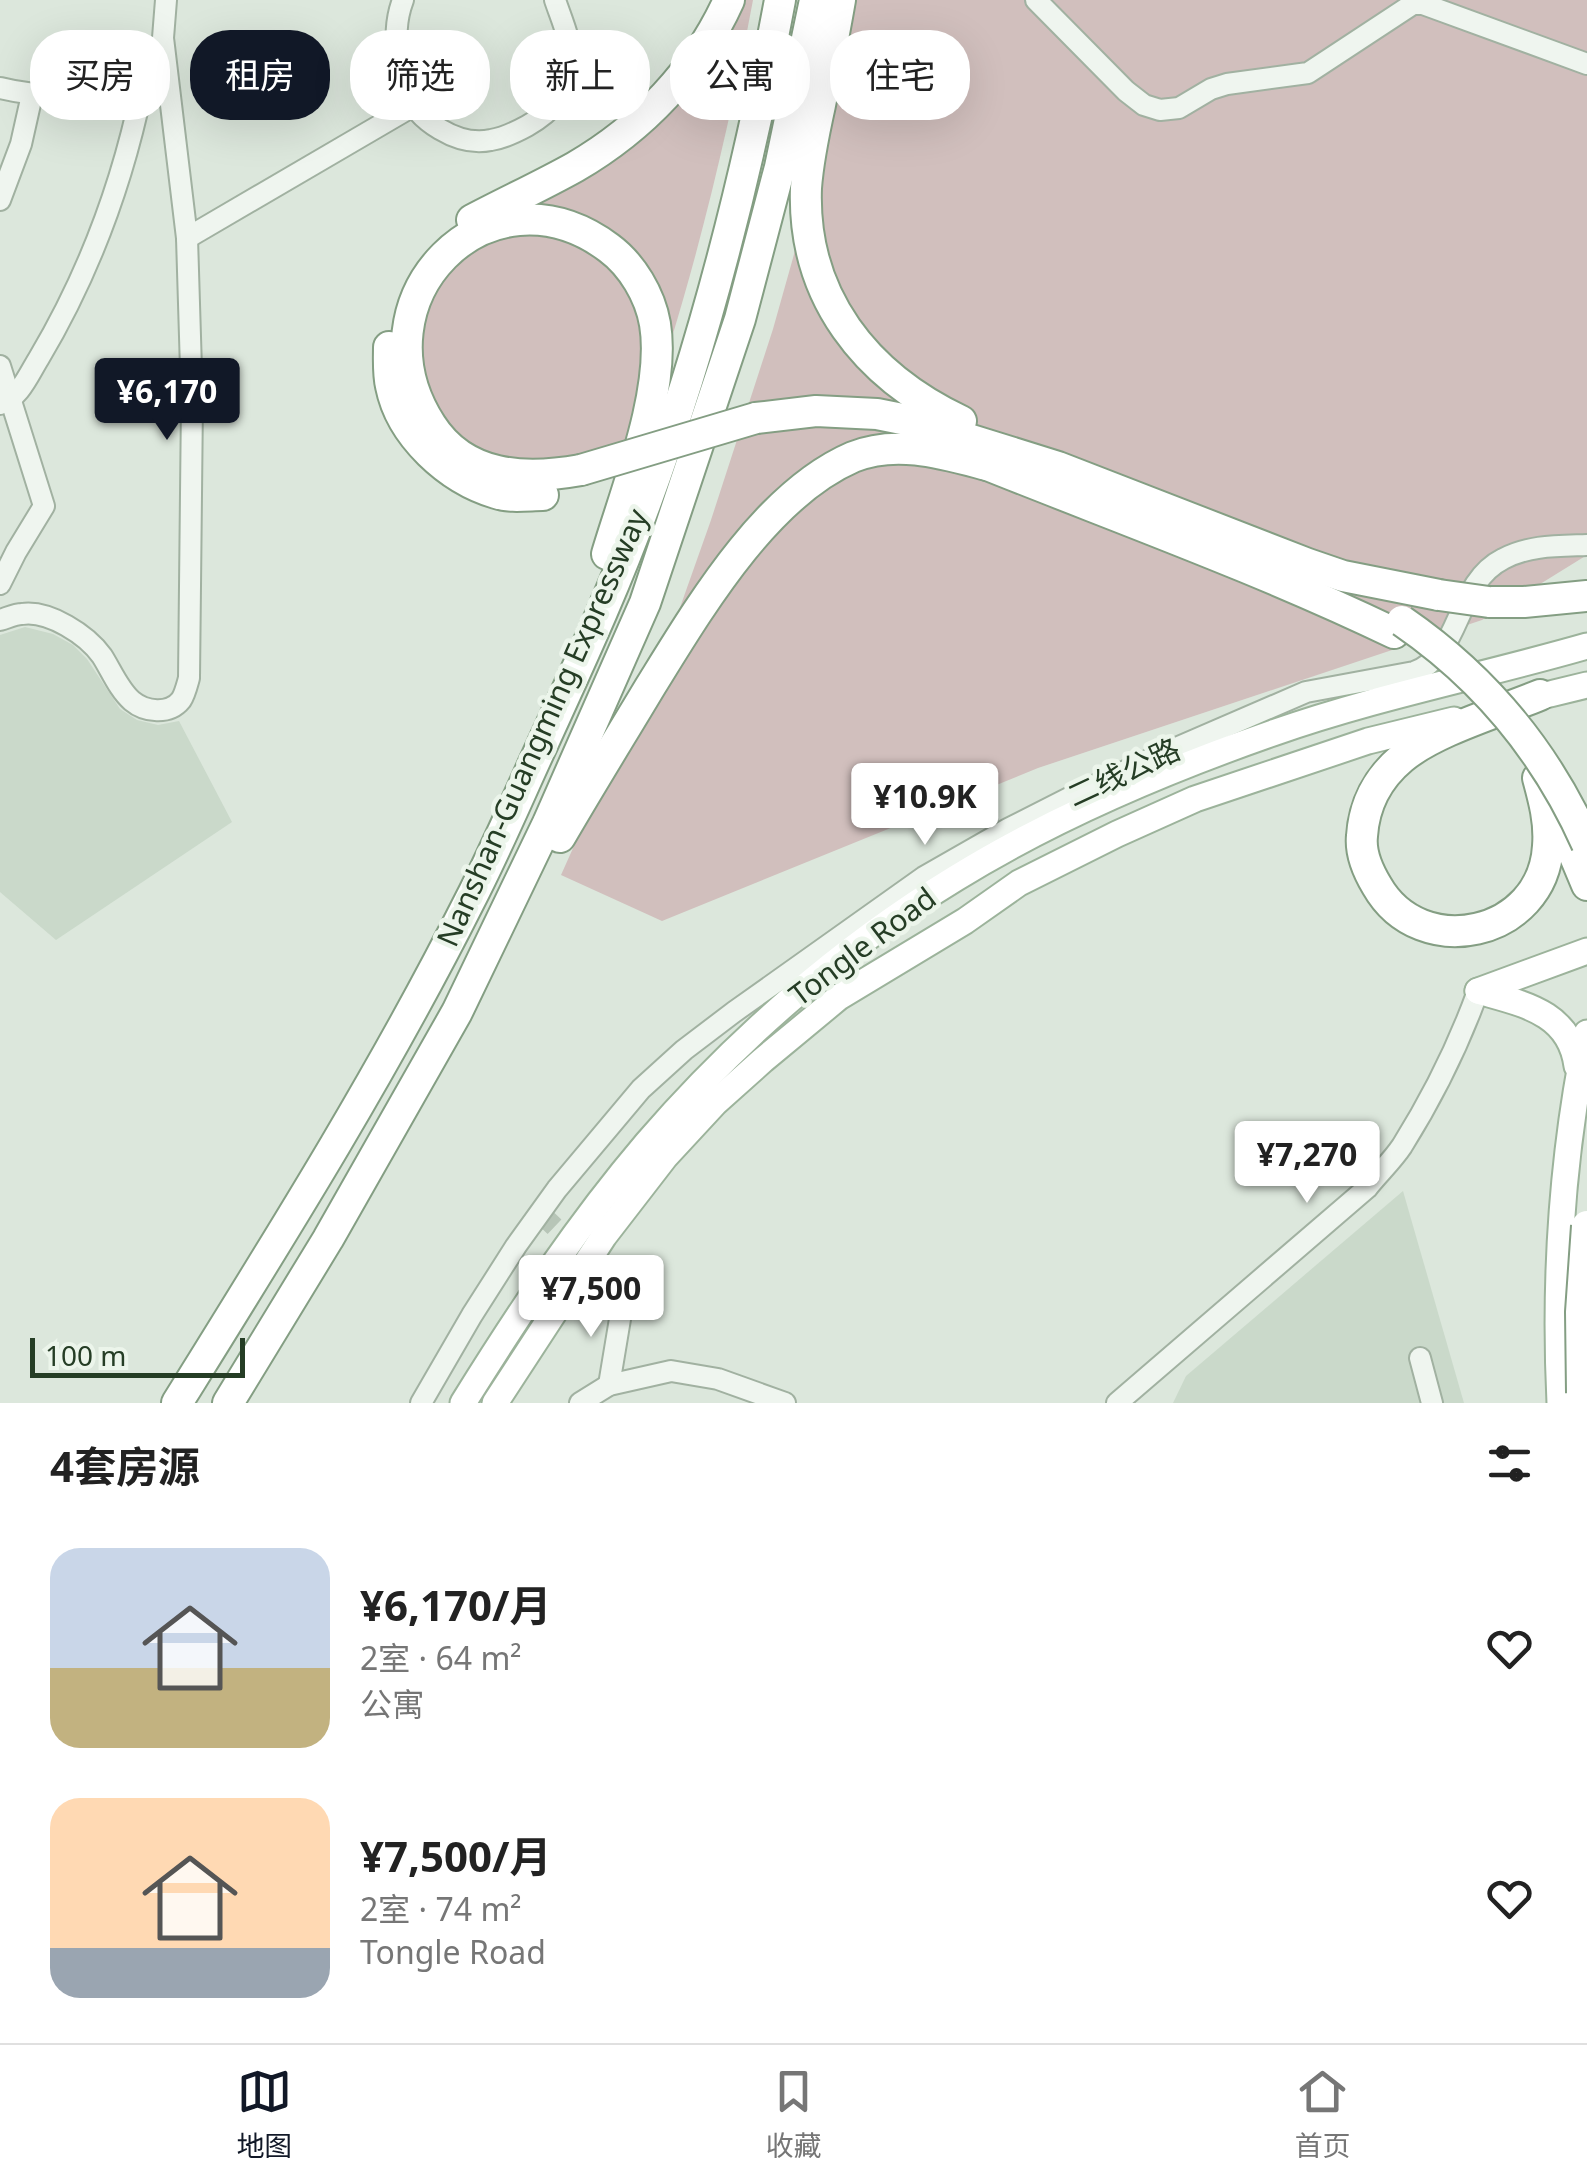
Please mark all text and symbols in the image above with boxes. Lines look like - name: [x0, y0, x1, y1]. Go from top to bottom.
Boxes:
- chip: 买房: [30, 30, 170, 120]
- chip: 租房: [190, 30, 330, 120]
- chip: 筛选: [350, 30, 490, 120]
- chip: 新上: [510, 30, 650, 120]
- chip: 公寓: [670, 30, 810, 120]
- chip: 住宅: [830, 30, 970, 120]
- pin: ¥6,170: [86, 358, 248, 443]
- text: ¥6,170: [117, 369, 217, 412]
- street label: Nanshan-Guangming Expressway: [426, 501, 657, 953]
- street label: 二线公路: [1060, 728, 1186, 816]
- pin: ¥10.9K: [844, 763, 1006, 848]
- text: ¥10.9K: [873, 774, 977, 817]
- street label: Tongle Road: [780, 877, 944, 1015]
- pin: ¥7,270: [1226, 1121, 1388, 1206]
- text: ¥7,270: [1257, 1132, 1357, 1175]
- pin: ¥7,500: [510, 1255, 672, 1340]
- text: ¥7,500: [541, 1266, 641, 1309]
- scale bar: [30, 1333, 245, 1378]
- text: 100 m: [45, 1336, 127, 1374]
- icon: filters: [1482, 1436, 1537, 1491]
- text: 4套房源: [50, 1437, 200, 1494]
- text: ¥6,170/月: [360, 1576, 552, 1633]
- icon: home: [130, 1588, 250, 1708]
- icon: heart: [1482, 1621, 1537, 1676]
- text: 2室 · 64 m²: [360, 1636, 522, 1679]
- text: 公寓: [360, 1682, 424, 1725]
- text: ¥7,500/月: [360, 1827, 552, 1884]
- icon: home: [130, 1838, 250, 1958]
- icon: heart: [1482, 1871, 1537, 1926]
- text: 2室 · 74 m²: [360, 1887, 522, 1930]
- text: Tongle Road: [360, 1930, 546, 1973]
- tab: 地图: [236, 2064, 293, 2164]
- tab: 收藏: [765, 2064, 822, 2164]
- tab: 首页: [1294, 2064, 1351, 2164]

